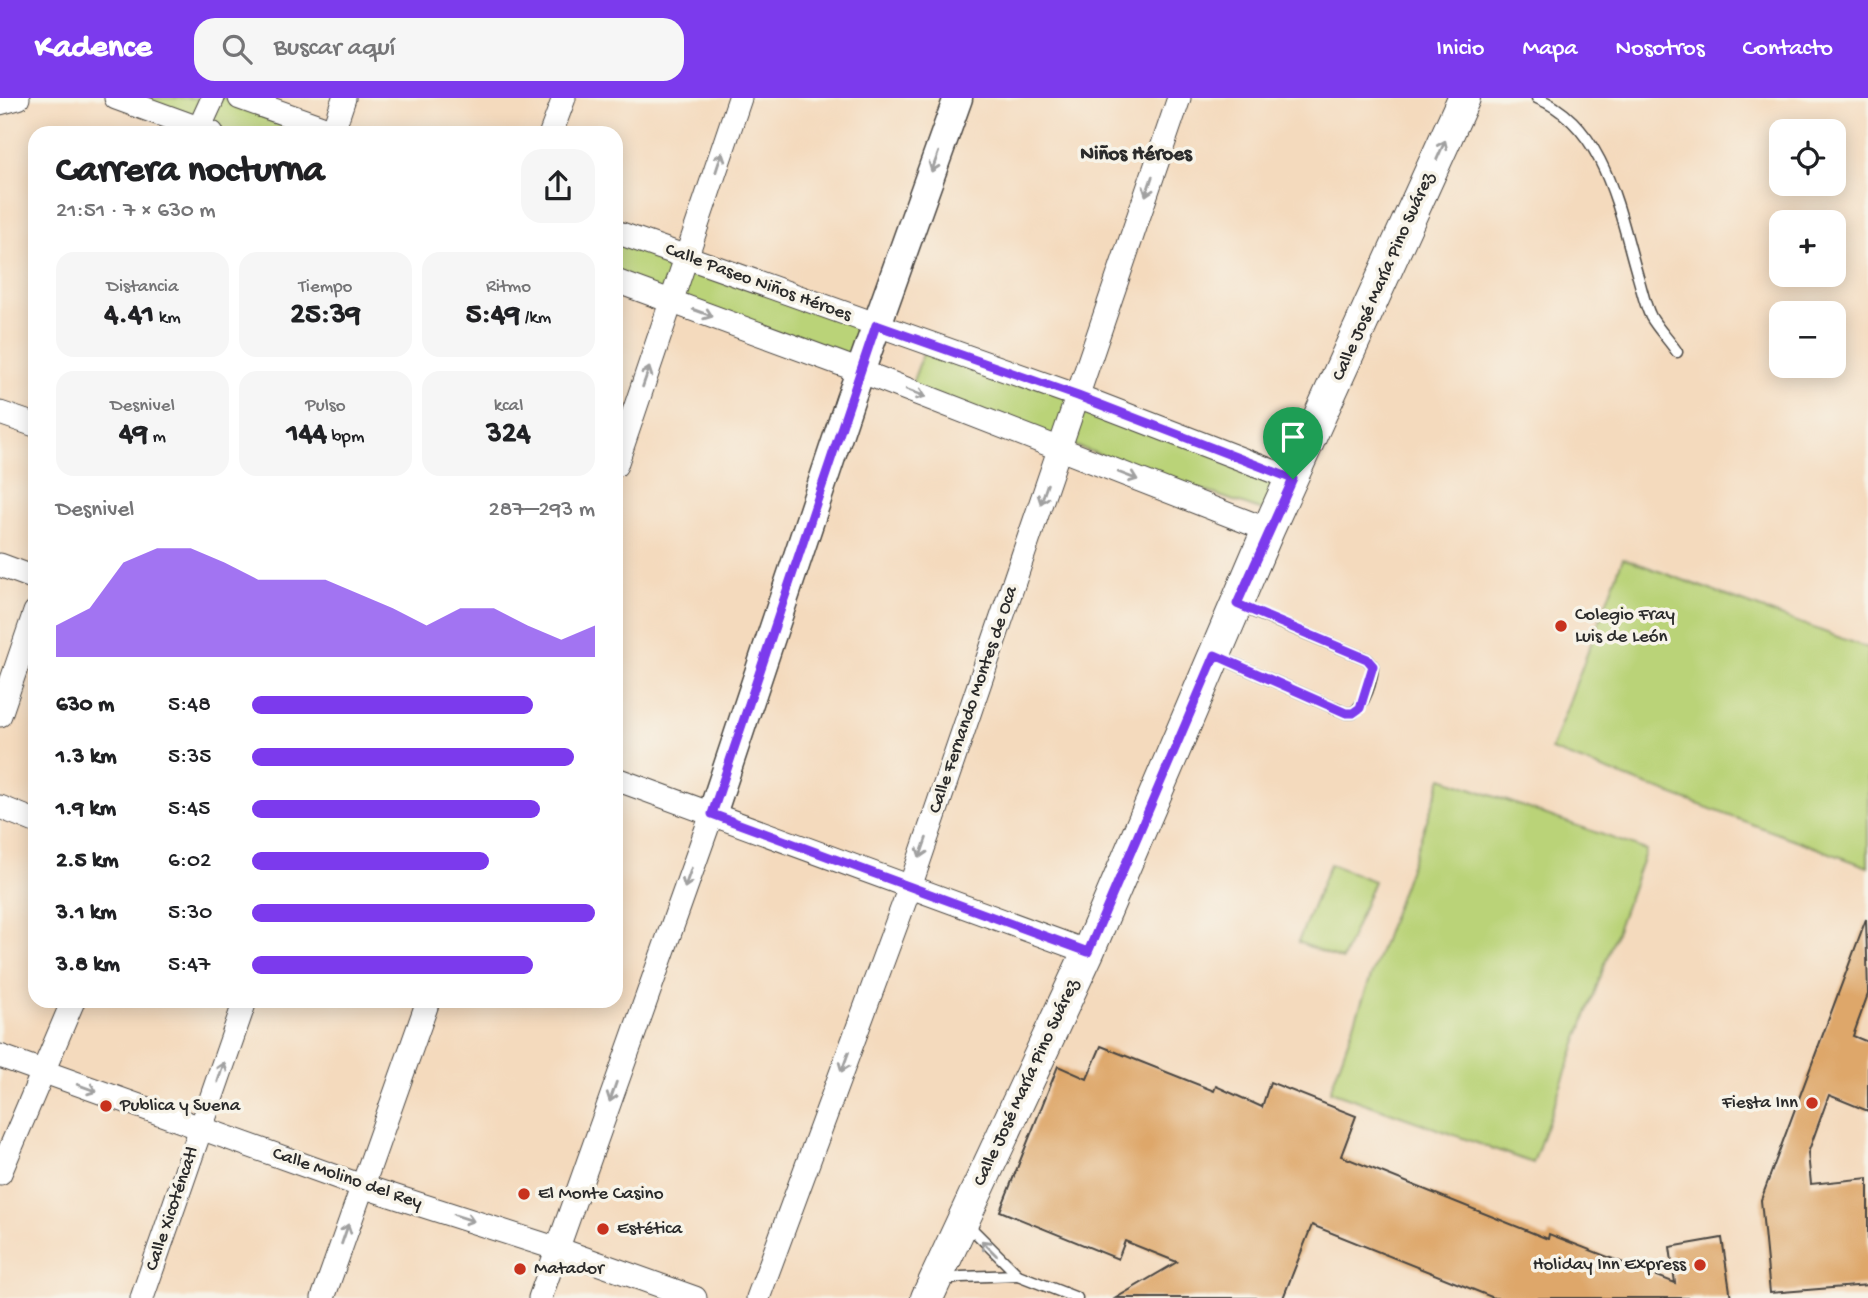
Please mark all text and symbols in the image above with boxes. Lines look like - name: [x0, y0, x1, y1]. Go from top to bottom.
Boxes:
- search box: [194, 18, 684, 81]
- text: Kadence: [35, 30, 152, 68]
- icon: search: [218, 30, 256, 68]
- text: Buscar aquí: [274, 34, 395, 65]
- text: Inicio: [1436, 35, 1484, 64]
- text: Mapa: [1522, 35, 1578, 64]
- text: Nosotros: [1616, 35, 1705, 64]
- text: Contacto: [1743, 35, 1833, 64]
- map controls: [1769, 119, 1846, 378]
- button: locate: [1769, 119, 1846, 196]
- one-way arrow: [1435, 140, 1448, 161]
- district label: Niños Héroes: [1080, 143, 1193, 168]
- button: share: [521, 149, 595, 223]
- text: Carrera nocturna: [56, 150, 324, 194]
- one-way arrow: [714, 151, 726, 173]
- one-way arrow: [928, 151, 940, 173]
- street label: Calle José María Pino Suárez: [1328, 169, 1441, 385]
- one-way arrow: [1142, 174, 1154, 196]
- text: 21:51 · 7 × 630 m: [56, 198, 216, 225]
- button: +: [1769, 210, 1846, 287]
- street label: Calle Paseo Niños Héroes: [662, 239, 855, 328]
- text: Distancia: [107, 276, 178, 299]
- text: Tiempo: [299, 276, 352, 299]
- text: Ritmo: [486, 276, 531, 299]
- text: 4.41: [104, 299, 154, 334]
- text: 25:39: [290, 299, 361, 334]
- text: 5:49: [466, 299, 520, 334]
- button: −: [1769, 301, 1846, 378]
- text: km: [154, 307, 181, 330]
- text: /km: [520, 307, 551, 330]
- one-way arrow: [692, 308, 714, 321]
- one-way arrow: [641, 367, 653, 389]
- one-way arrow: [905, 388, 927, 401]
- text: Desnivel: [110, 395, 175, 418]
- text: Pulso: [305, 395, 346, 418]
- text: kcal: [494, 395, 523, 418]
- pin: [1263, 407, 1323, 479]
- text: 49: [119, 418, 148, 453]
- text: 144: [287, 418, 327, 453]
- text: 324: [486, 418, 531, 453]
- icon: arrive: [1274, 418, 1312, 456]
- text: m: [148, 426, 166, 449]
- text: bpm: [327, 426, 364, 449]
- one-way arrow: [1117, 471, 1138, 483]
- one-way arrow: [1037, 483, 1050, 505]
- text: Desnivel: [56, 497, 134, 524]
- text: 287–293 m: [489, 497, 595, 524]
- street label: Calle Fernando Montes de Oca: [924, 582, 1024, 817]
- place label: Colegio Fray Luis de León: [1575, 604, 1675, 649]
- marker: Colegio Fray Luis de León: [1553, 618, 1569, 634]
- text: 630 m: [56, 692, 114, 719]
- text: 5:48: [168, 692, 211, 719]
- text: 1.3 km: [56, 744, 116, 771]
- text: 5:35: [168, 744, 211, 771]
- text: 1.9 km: [56, 796, 116, 823]
- text: 5:45: [168, 796, 210, 823]
- one-way arrow: [916, 837, 928, 859]
- text: 2.5 km: [56, 848, 119, 875]
- text: 6:02: [168, 848, 211, 875]
- one-way arrow: [681, 866, 693, 888]
- text: 3.1 km: [56, 900, 116, 927]
- text: 5:30: [168, 900, 212, 927]
- text: 3.8 km: [56, 952, 120, 979]
- text: 5:47: [168, 952, 210, 979]
- street label: Calle José María Pino Suárez: [969, 975, 1085, 1190]
- one-way arrow: [838, 1050, 850, 1072]
- one-way arrow: [216, 1061, 228, 1083]
- one-way arrow: [606, 1081, 618, 1103]
- one-way arrow: [76, 1082, 98, 1095]
- place label: Fiesta Inn: [1721, 1092, 1798, 1115]
- place label: Publica y Suena: [119, 1095, 242, 1118]
- marker: Fiesta Inn: [1804, 1095, 1820, 1111]
- marker: Publica y Suena: [98, 1098, 114, 1114]
- street label: Calle Molino del Rey: [269, 1143, 426, 1216]
- street label: Calle Xicoténcatl: [141, 1144, 205, 1274]
- place label: El Monte Casino: [538, 1183, 664, 1206]
- marker: El Monte Casino: [516, 1186, 532, 1202]
- one-way arrow: [453, 1213, 475, 1226]
- place label: Estética: [617, 1218, 684, 1241]
- marker: Estética: [595, 1221, 611, 1237]
- one-way arrow: [340, 1223, 353, 1245]
- one-way arrow: [981, 1240, 998, 1257]
- place label: Holiday Inn Express: [1533, 1254, 1687, 1277]
- marker: Holiday Inn Express: [1692, 1257, 1708, 1273]
- place label: Matador: [534, 1258, 606, 1281]
- marker: Matador: [512, 1261, 528, 1277]

